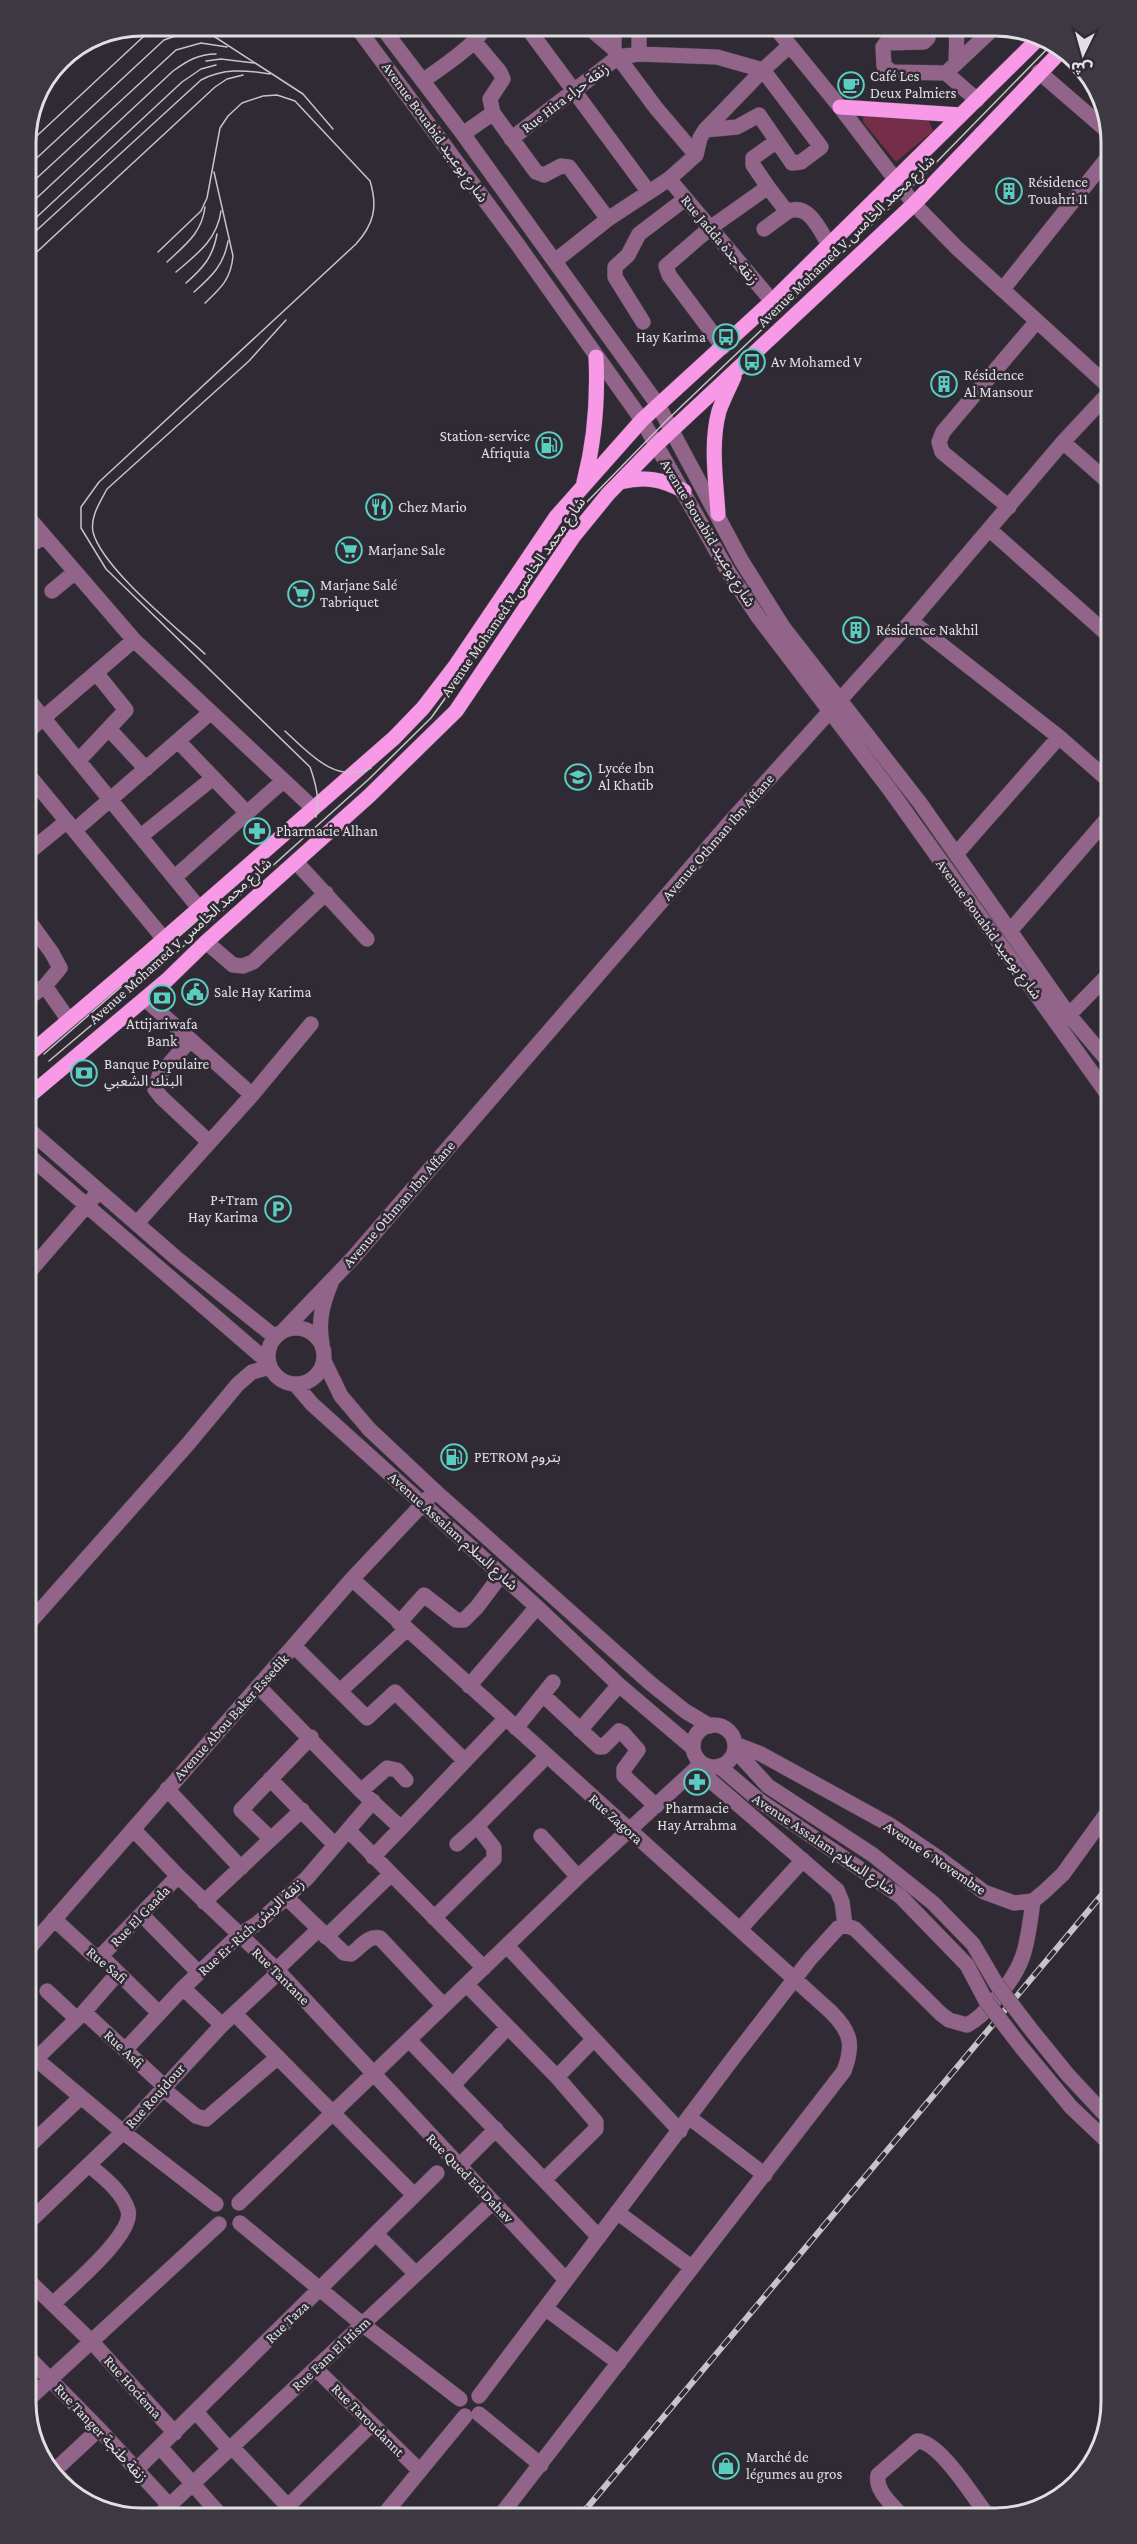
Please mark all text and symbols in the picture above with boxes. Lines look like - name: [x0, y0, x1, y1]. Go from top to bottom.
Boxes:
- north arrow: [1053, 24, 1113, 84]
- text: ش: [1070, 58, 1093, 78]
- street label: Avenue Bouabid شارع بوعبيد: [376, 59, 491, 208]
- street label: Rue Hira زنقة حراء: [518, 60, 612, 137]
- place label: Café Les Deux Palmiers: [870, 68, 956, 101]
- cafe icon: Café Les Deux Palmiers: [836, 70, 866, 100]
- street label: Avenue Mohamed V شارع محمد الخامس: [754, 152, 941, 333]
- place label: Résidence Touahri 11: [1028, 174, 1088, 207]
- building icon: Résidence Touahri 11: [994, 176, 1024, 206]
- street label: Rue Jadda زنقة جدة: [677, 192, 762, 289]
- bus stop icon: Hay Karima: [711, 322, 741, 352]
- place label: Hay Karima: [636, 329, 706, 346]
- bus stop icon: Av Mohamed V: [737, 347, 767, 377]
- place label: Av Mohamed V: [771, 354, 862, 370]
- place label: Résidence Al Mansour: [964, 367, 1034, 400]
- building icon: Résidence Al Mansour: [929, 369, 959, 399]
- place label: Station-service Afriquia: [440, 428, 530, 462]
- fuel station icon: Station-service Afriquia: [534, 430, 564, 460]
- street label: Avenue Bouabid شارع بوعبيد: [654, 456, 759, 612]
- restaurant icon: Chez Mario: [364, 492, 394, 522]
- street label: Avenue Mohamed V شارع محمد الخامس: [438, 494, 592, 702]
- place label: Chez Mario: [398, 499, 467, 515]
- supermarket icon: Marjane Sale: [334, 535, 364, 565]
- place label: Marjane Sale: [368, 542, 446, 559]
- place label: Marjane Salé Tabriquet: [320, 577, 398, 611]
- supermarket icon: Marjane Salé Tabriquet: [286, 579, 316, 609]
- building icon: Résidence Nakhil: [841, 615, 871, 645]
- place label: Résidence Nakhil: [876, 622, 978, 638]
- place label: Lycée Ibn Al Khatib: [598, 760, 654, 793]
- school or university icon: Lycée Ibn Al Khatib: [563, 762, 593, 792]
- street label: Avenue Othman Ibn Affane: [659, 770, 777, 903]
- pharmacy icon: Pharmacie Alhan: [242, 816, 272, 846]
- place label: Pharmacie Alhan: [276, 823, 378, 839]
- street label: Avenue Mohamed V شارع محمد الخامس: [86, 855, 277, 1030]
- street label: Avenue Bouabid شارع بوعبيد: [930, 856, 1045, 1005]
- public building icon: Sale Hay Karima: [180, 977, 210, 1007]
- bank icon: Attijariwafa Bank: [147, 983, 177, 1013]
- place label: Sale Hay Karima: [214, 984, 311, 1001]
- place label: Attijariwafa Bank: [126, 1016, 198, 1049]
- place label: Banque Populaire البنك الشعبي: [104, 1056, 210, 1092]
- bank icon: Banque Populaire البنك الشعبي: [69, 1058, 99, 1088]
- street label: Avenue Othman Ibn Affane: [340, 1137, 458, 1270]
- place label: P+Tram Hay Karima: [188, 1192, 258, 1226]
- parking icon: P+Tram Hay Karima: [263, 1194, 293, 1224]
- fuel station icon: PETROM بتروم: [439, 1442, 469, 1472]
- place label: PETROM بتروم: [474, 1449, 561, 1468]
- street label: Avenue Assalam شارع السلام: [382, 1469, 521, 1596]
- street label: Avenue Abou Baker Essedik: [170, 1650, 292, 1783]
- pharmacy icon: Pharmacie Hay Arrahma: [682, 1767, 712, 1797]
- street label: Avenue Assalam شارع السلام: [747, 1790, 899, 1901]
- street label: Rue Zagora: [585, 1791, 646, 1848]
- place label: Pharmacie Hay Arrahma: [657, 1800, 737, 1834]
- street label: Avenue 6 Novembre: [881, 1818, 989, 1898]
- street label: Rue Er-Rich زنقة الريش: [195, 1875, 308, 1979]
- street label: Rue El Gaada: [107, 1882, 173, 1950]
- street label: Rue Safi: [84, 1944, 130, 1986]
- street label: Rue Tantane: [249, 1944, 313, 2008]
- street label: Rue Asfi: [101, 2027, 147, 2071]
- street label: Rue Roujdour: [122, 2060, 189, 2132]
- street label: Rue Qued Ed Dahav: [423, 2130, 517, 2226]
- street label: Rue Taza: [262, 2298, 312, 2346]
- street label: Rue Fam El Hism: [289, 2314, 373, 2394]
- street label: Rue Hociema: [101, 2352, 165, 2422]
- street label: Rue Tanger زنقة طنجة: [50, 2380, 151, 2486]
- street label: Rue Taroudannt: [328, 2380, 408, 2460]
- place label: Marché de légumes au gros: [746, 2449, 842, 2483]
- shop icon: Marché de légumes au gros: [711, 2451, 741, 2481]

